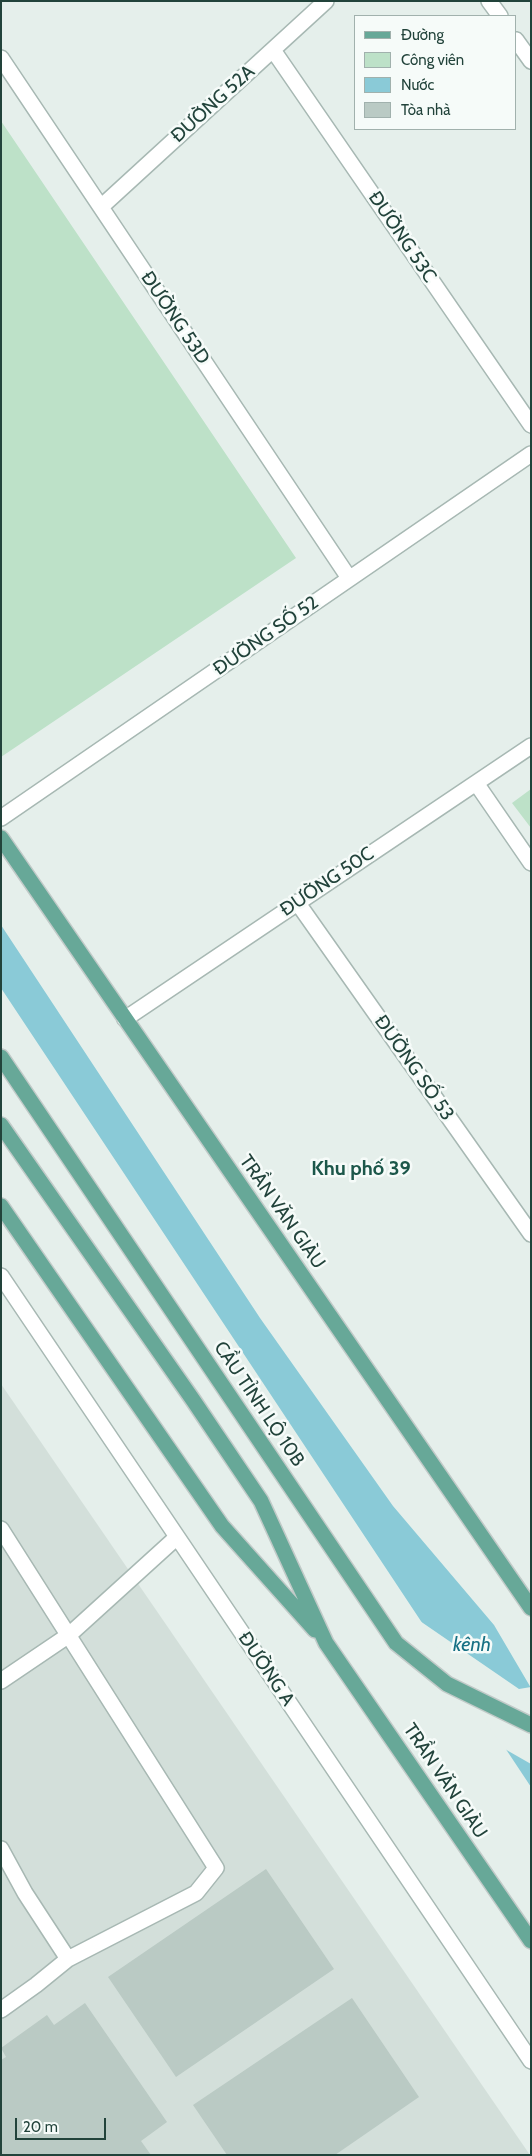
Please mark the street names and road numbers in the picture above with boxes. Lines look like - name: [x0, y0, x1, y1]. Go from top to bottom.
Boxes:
- street label: ĐƯỜNG 52A: [167, 61, 259, 147]
- street label: ĐƯỜNG 53C: [363, 187, 441, 287]
- street label: ĐƯỜNG 53D: [136, 267, 214, 369]
- street label: ĐƯỜNG SỐ 52: [209, 591, 323, 681]
- street label: ĐƯỜNG 50C: [276, 842, 378, 922]
- street label: ĐƯỜNG SỐ 53: [369, 1011, 459, 1125]
- street label: TRẦN VĂN GIÀU: [234, 1151, 330, 1273]
- street label: CẦU TỈNH LỘ 10B: [209, 1337, 309, 1471]
- street label: ĐƯỜNG A: [233, 1628, 299, 1710]
- street label: TRẦN VĂN GIÀU: [398, 1719, 492, 1843]

